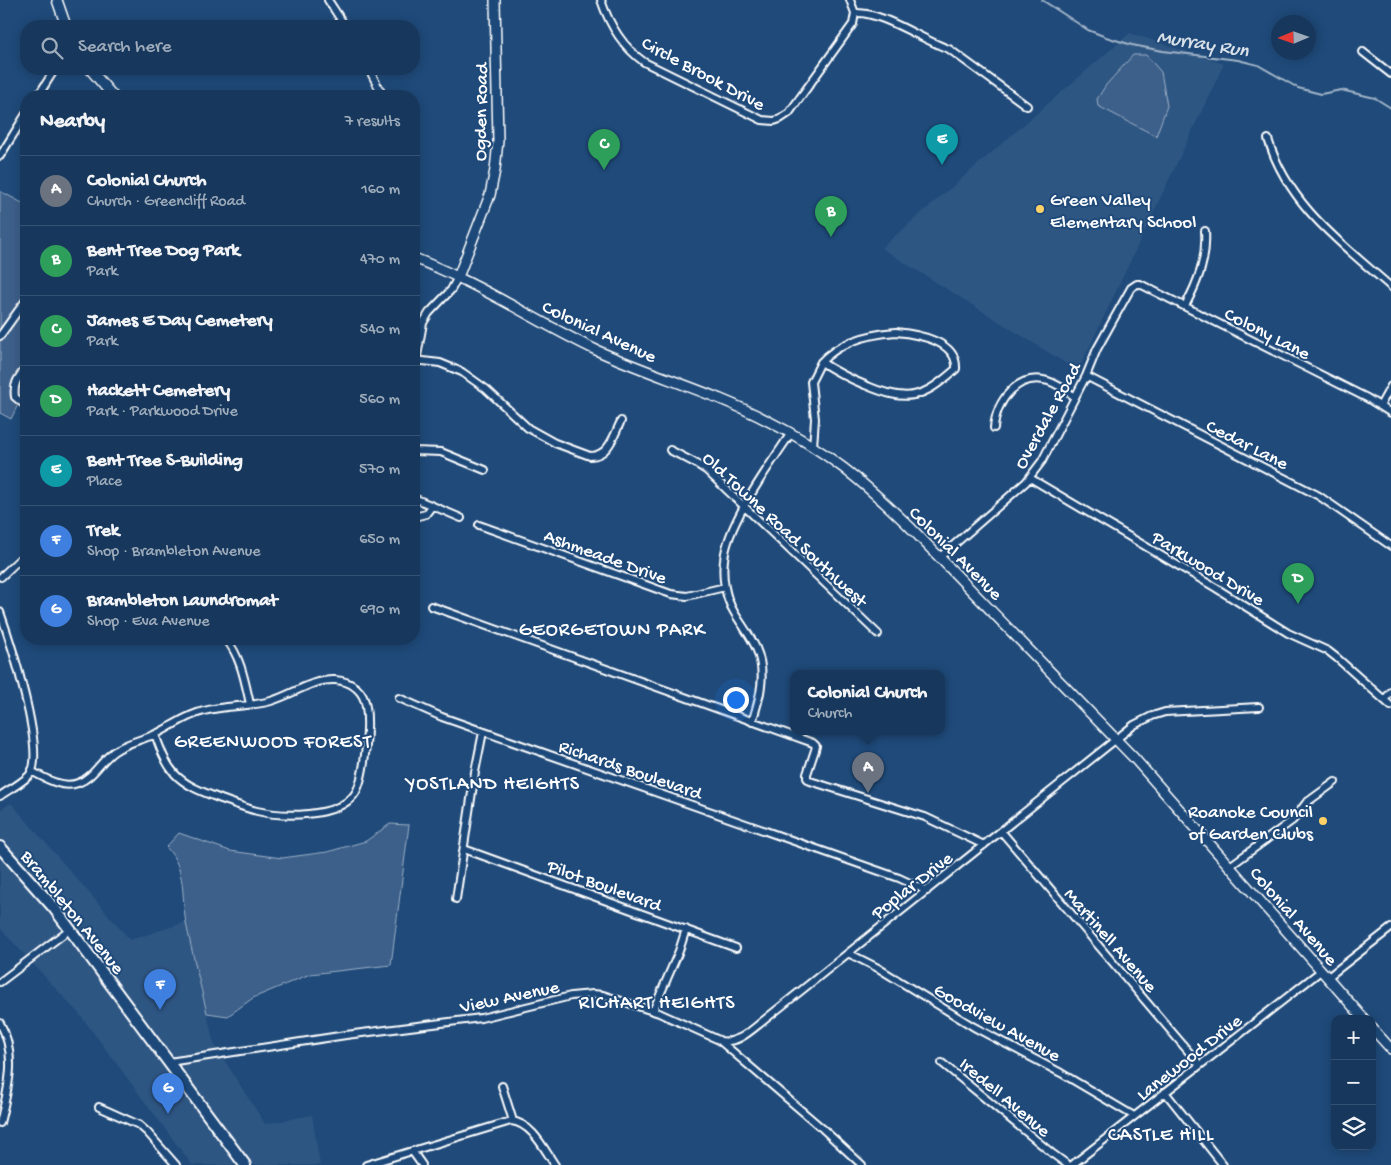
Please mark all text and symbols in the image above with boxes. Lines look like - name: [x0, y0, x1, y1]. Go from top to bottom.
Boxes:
- north arrow: [1271, 15, 1316, 60]
- search box: [20, 20, 420, 75]
- water label: Murray Run: [1155, 27, 1250, 64]
- street label: Circle Brook Drive: [637, 33, 768, 117]
- icon: search: [38, 34, 66, 62]
- text: Search here: [78, 36, 172, 59]
- street label: Ogden Road: [470, 61, 495, 161]
- text: Nearby: [40, 110, 105, 135]
- text: 7 results: [345, 113, 400, 132]
- pin: E: [926, 124, 958, 165]
- pin: C: [588, 129, 620, 170]
- text: Colonial Church: [87, 170, 206, 193]
- text: A: [51, 181, 61, 200]
- text: 160 m: [361, 181, 400, 200]
- place label: Green Valley Elementary School: [1050, 190, 1196, 235]
- text: Church · Greencliff Road: [87, 193, 245, 212]
- pin: B: [815, 196, 847, 237]
- marker: Green Valley Elementary School: [1034, 203, 1046, 215]
- text: Bent Tree Dog Park: [87, 240, 240, 263]
- text: B: [52, 251, 60, 270]
- text: 470 m: [360, 251, 400, 270]
- text: Park: [87, 263, 118, 282]
- street label: Colonial Avenue: [538, 297, 660, 370]
- street label: Colony Lane: [1220, 304, 1313, 367]
- text: James E Day Cemetery: [87, 310, 273, 333]
- text: C: [52, 321, 60, 340]
- text: 540 m: [360, 321, 400, 340]
- text: Park: [87, 333, 118, 352]
- street label: Overdale Road: [1010, 358, 1089, 474]
- text: Hackett Cemetery: [87, 380, 230, 403]
- text: D: [51, 391, 61, 410]
- text: 560 m: [359, 391, 400, 410]
- text: Park · Parkwood Drive: [87, 403, 238, 422]
- street label: Cedar Lane: [1201, 416, 1292, 477]
- street label: Old Towne Road Southwest: [696, 448, 873, 615]
- text: Bent Tree S-Building: [87, 450, 243, 473]
- text: E: [51, 461, 61, 480]
- text: 570 m: [359, 461, 400, 480]
- text: Place: [87, 473, 122, 492]
- street label: Colonial Avenue: [903, 503, 1007, 606]
- text: Trek: [87, 520, 119, 543]
- street label: Ashmeade Drive: [540, 525, 670, 591]
- street label: Parkwood Drive: [1146, 527, 1268, 613]
- text: F: [52, 531, 60, 550]
- text: 650 m: [359, 531, 400, 550]
- text: Shop · Brambleton Avenue: [87, 543, 260, 562]
- pin: D: [1282, 563, 1314, 604]
- text: Brambleton Laundromat: [87, 590, 278, 613]
- text: G: [51, 601, 61, 620]
- text: 690 m: [360, 601, 400, 620]
- text: Shop · Eva Avenue: [87, 613, 210, 632]
- district label: GEORGETOWN PARK: [519, 620, 706, 643]
- popup: [790, 670, 945, 735]
- text: Colonial Church: [808, 682, 927, 705]
- your location: [723, 687, 749, 713]
- text: Church: [808, 705, 852, 724]
- district label: GREENWOOD FOREST: [174, 732, 372, 755]
- street label: Richards Boulevard: [555, 736, 706, 807]
- pin: A: [852, 752, 884, 793]
- district label: YOSTLAND HEIGHTS: [404, 774, 580, 797]
- place label: Roanoke Council of Garden Clubs: [1188, 802, 1314, 847]
- marker: Roanoke Council of Garden Clubs: [1317, 815, 1329, 827]
- street label: Brambleton Avenue: [14, 846, 128, 980]
- street label: Poplar Drive: [867, 848, 959, 926]
- street label: Pilot Boulevard: [542, 856, 666, 919]
- street label: Colonial Avenue: [1243, 863, 1342, 972]
- street label: Martinell Avenue: [1058, 884, 1161, 998]
- pin: F: [144, 969, 176, 1010]
- street label: View Avenue: [457, 977, 562, 1020]
- street label: Goodview Avenue: [929, 980, 1064, 1069]
- district label: RICHART HEIGHTS: [579, 993, 735, 1016]
- street label: Lanewood Drive: [1133, 1010, 1248, 1107]
- map controls: [1331, 1015, 1376, 1150]
- button: +: [1331, 1015, 1376, 1060]
- street label: Iredell Avenue: [953, 1054, 1054, 1144]
- button: −: [1331, 1060, 1376, 1105]
- pin: G: [152, 1073, 184, 1114]
- button: layers: [1331, 1105, 1376, 1150]
- district label: CASTLE HILL: [1108, 1125, 1214, 1148]

